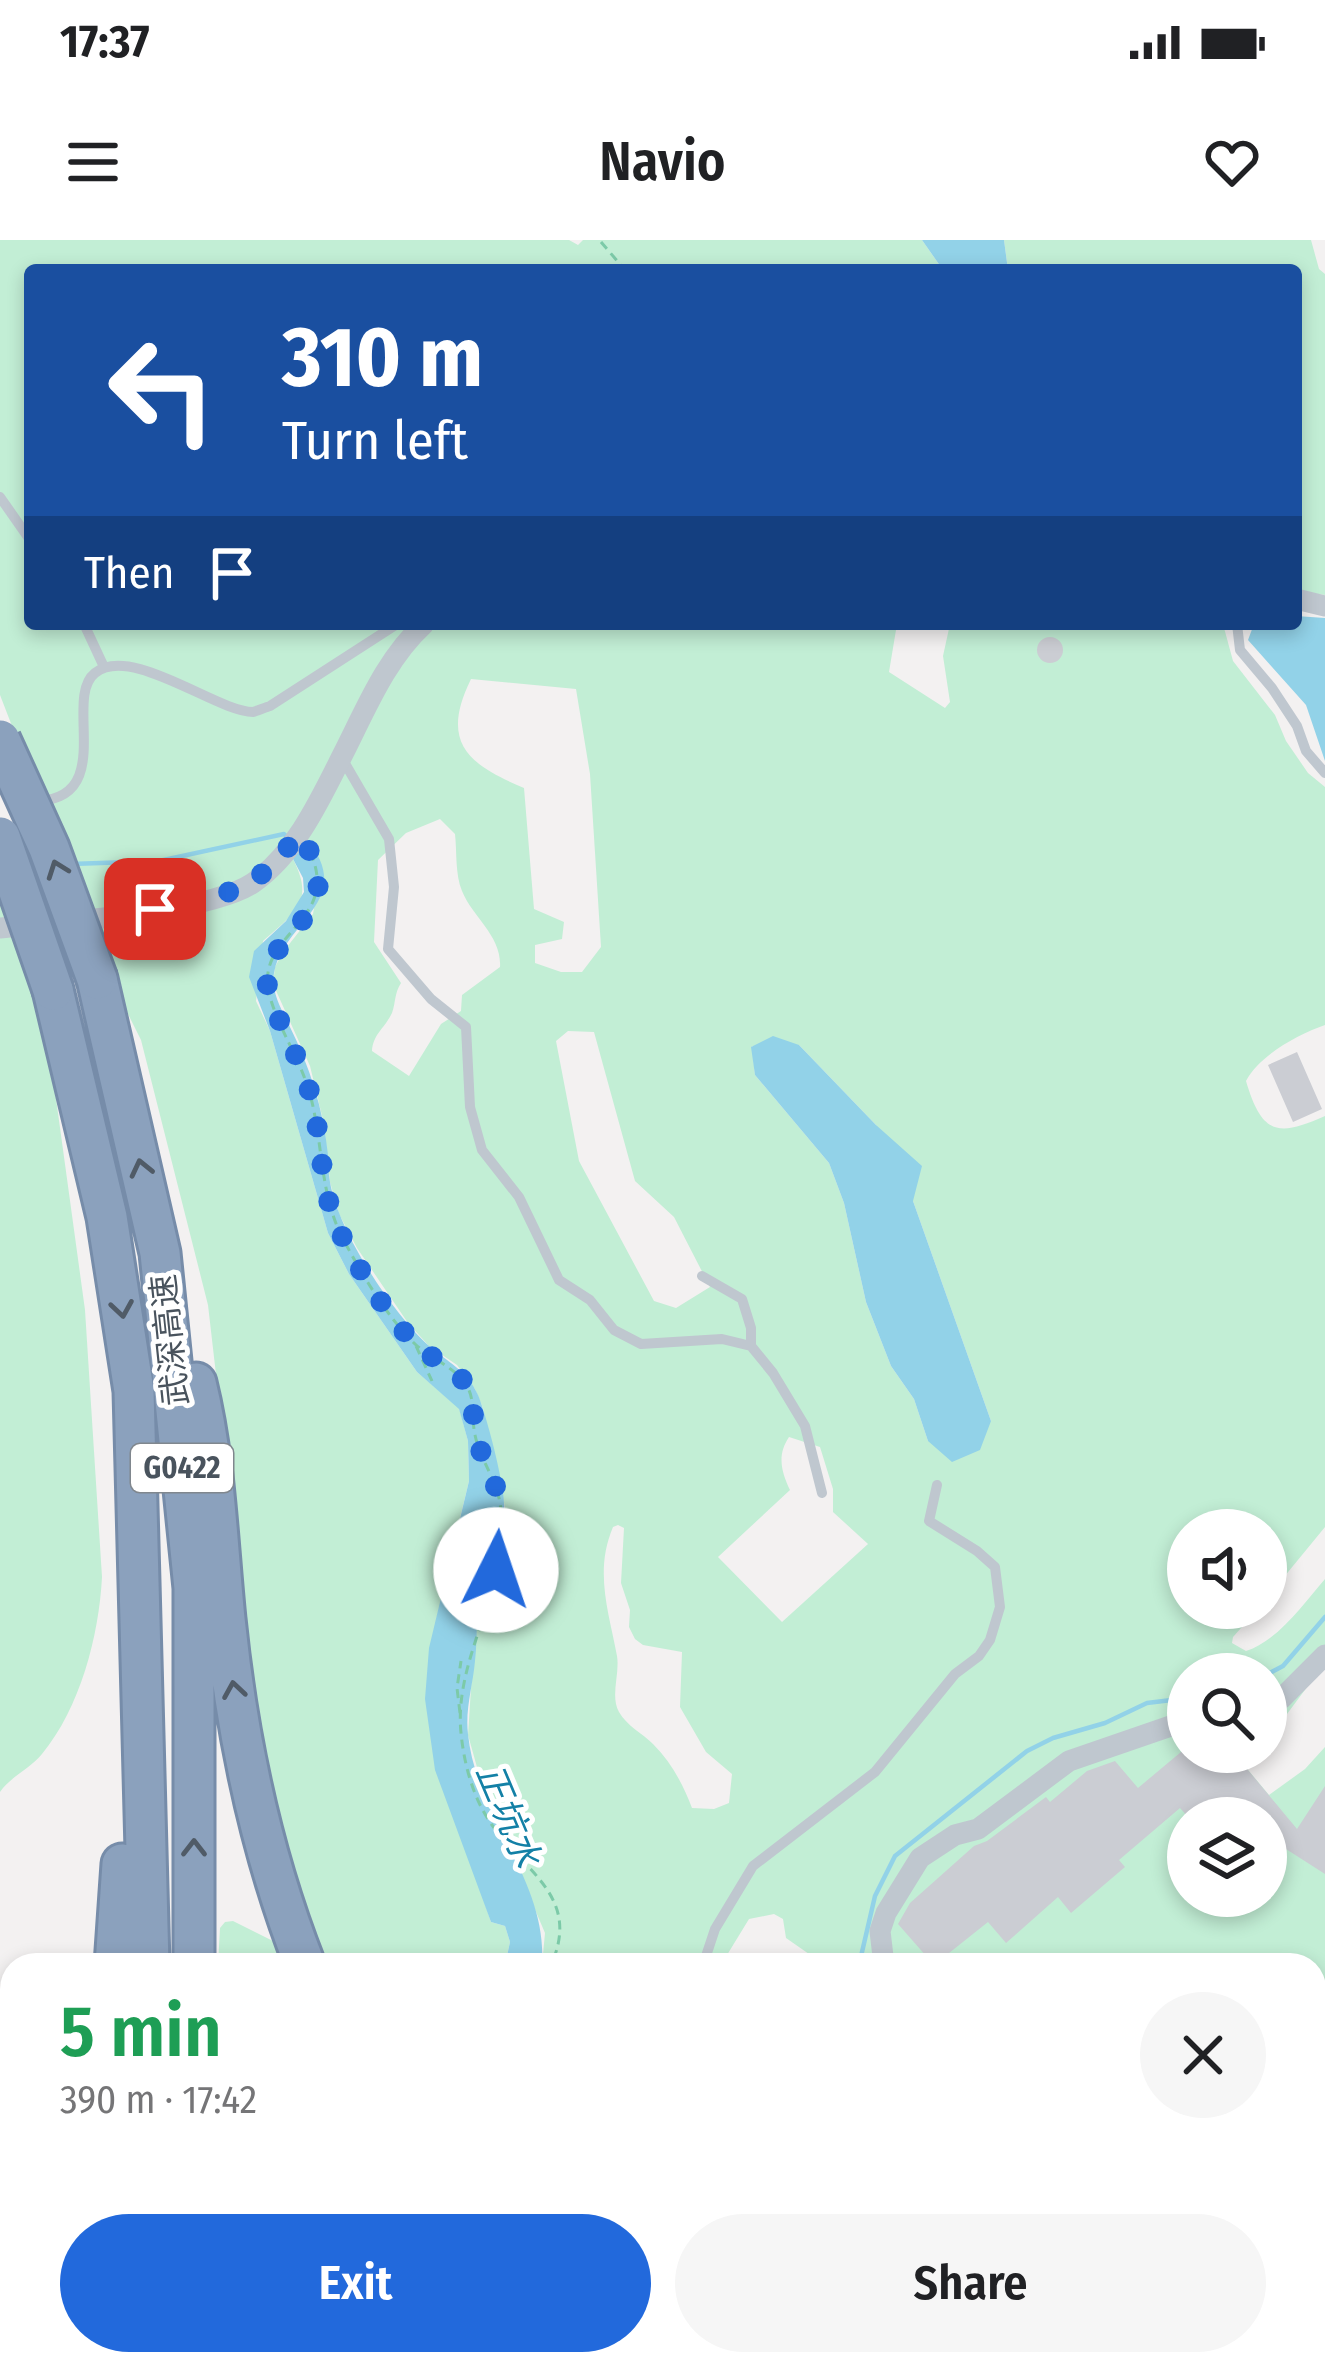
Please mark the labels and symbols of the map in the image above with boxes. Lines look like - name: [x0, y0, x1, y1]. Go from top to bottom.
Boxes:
- pin: [104, 858, 206, 960]
- one-way arrow: [47, 860, 71, 881]
- one-way arrow: [129, 1158, 154, 1178]
- street label: 武深高速: [143, 1272, 197, 1408]
- one-way arrow: [108, 1299, 133, 1319]
- road number: G0422: [131, 1444, 233, 1492]
- position arrow: [433, 1507, 559, 1633]
- one-way arrow: [222, 1680, 248, 1700]
- water label: 正坑水: [467, 1757, 550, 1876]
- one-way arrow: [181, 1838, 207, 1856]

